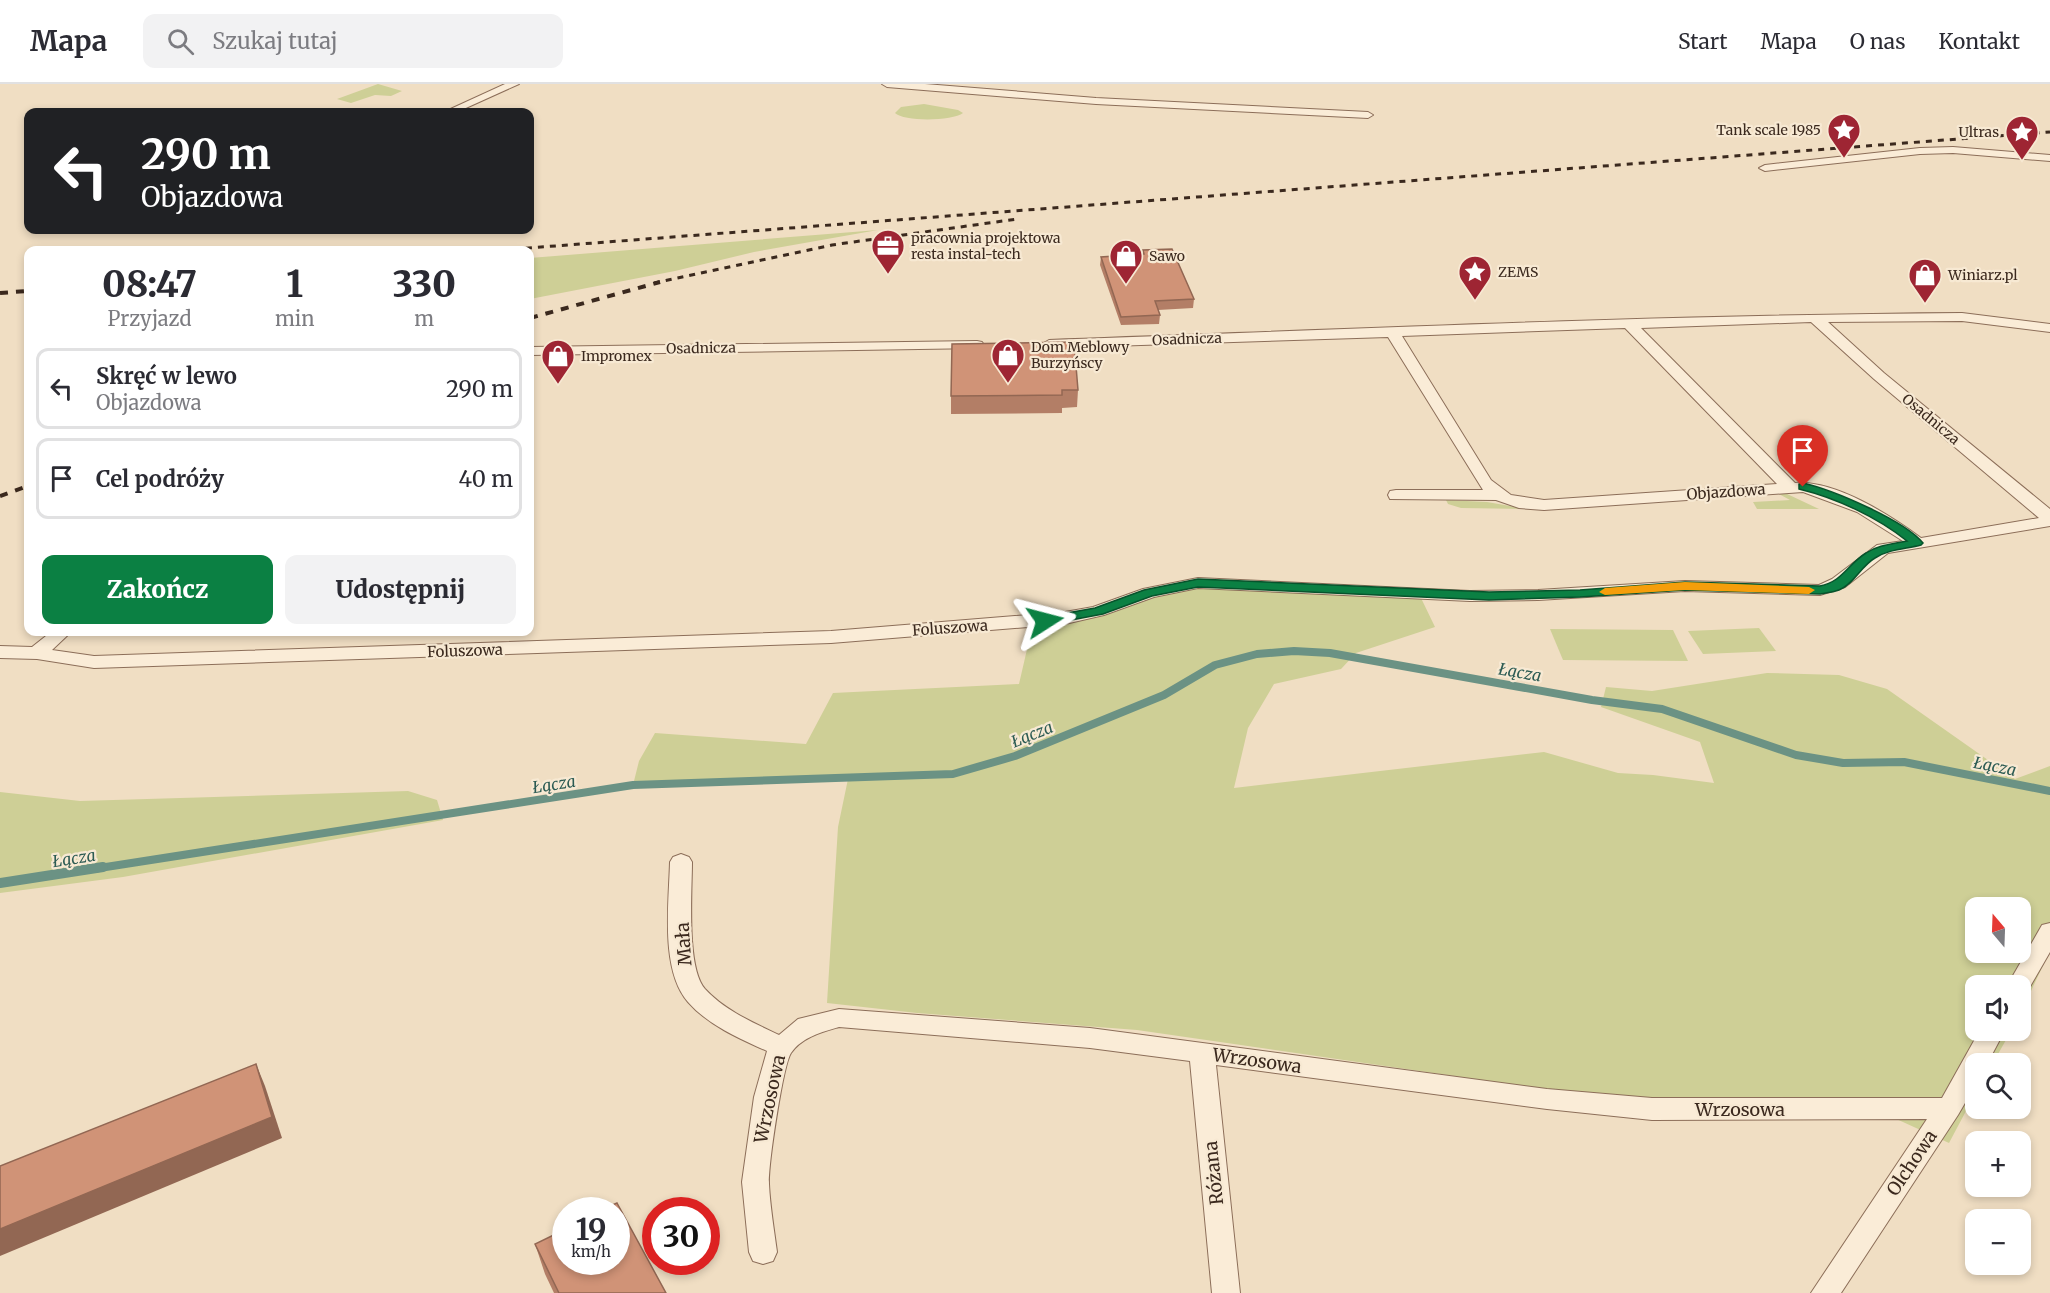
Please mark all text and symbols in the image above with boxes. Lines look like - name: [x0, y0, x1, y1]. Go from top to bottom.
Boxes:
- search box: [143, 14, 563, 68]
- text: Mapa: [30, 23, 107, 59]
- icon: search: [164, 25, 197, 58]
- text: Szukaj tutaj: [212, 27, 338, 55]
- text: Start: [1678, 28, 1727, 55]
- text: Mapa: [1760, 28, 1817, 55]
- text: O nas: [1850, 28, 1905, 55]
- text: Kontakt: [1938, 28, 2020, 55]
- place icon: Tank scale 1985: [1826, 112, 1862, 159]
- place icon: Ultras: [2004, 114, 2040, 161]
- place label: Tank scale 1985: [1716, 121, 1821, 139]
- place label: Ultras: [1958, 123, 1999, 141]
- text: 290 m: [141, 128, 271, 180]
- icon: left: [42, 132, 120, 210]
- text: Objazdowa: [141, 180, 283, 214]
- office icon: pracownia projektowa resta instal-tech: [870, 228, 906, 275]
- place label: pracownia projektowa resta instal-tech: [911, 229, 1061, 263]
- shop icon: Sawo: [1108, 238, 1144, 285]
- place label: Sawo: [1149, 247, 1185, 265]
- place icon: ZEMS: [1457, 254, 1493, 301]
- shop icon: Winiarz.pl: [1907, 257, 1943, 304]
- text: 08:47: [102, 262, 197, 307]
- text: 1: [286, 262, 303, 307]
- text: 330: [392, 262, 456, 307]
- place label: ZEMS: [1498, 263, 1538, 281]
- place label: Winiarz.pl: [1947, 266, 2018, 284]
- text: Przyjazd: [107, 306, 192, 331]
- text: min: [275, 306, 315, 331]
- text: m: [414, 306, 434, 331]
- street label: Osadnicza: [1152, 329, 1223, 349]
- shop icon: Dom Meblowy Burzyńscy: [990, 337, 1026, 384]
- shop icon: Impromex: [540, 338, 576, 385]
- street label: Osadnicza: [666, 338, 736, 358]
- place label: Dom Meblowy Burzyńscy: [1031, 338, 1130, 372]
- place label: Impromex: [581, 347, 652, 365]
- text: Skręć w lewo: [96, 362, 237, 390]
- icon: left: [45, 372, 78, 405]
- text: 290 m: [446, 375, 513, 403]
- text: Objazdowa: [96, 390, 201, 415]
- street label: Osadnicza: [1899, 390, 1964, 449]
- pin: [1777, 425, 1828, 487]
- icon: arrive: [1786, 434, 1819, 467]
- icon: arrive: [45, 462, 78, 495]
- text: Cel podróży: [96, 465, 224, 493]
- text: 40 m: [458, 465, 513, 493]
- street label: Objazdowa: [1686, 479, 1766, 504]
- button: Zakończ: [42, 555, 273, 624]
- button: Udostępnij: [285, 555, 516, 624]
- position arrow: [1013, 589, 1077, 653]
- street label: Foluszowa: [911, 615, 988, 640]
- street label: Foluszowa: [427, 640, 503, 661]
- water label: Łącza: [1497, 658, 1543, 686]
- water label: Łącza: [1008, 717, 1056, 751]
- water label: Łącza: [1972, 752, 2018, 780]
- water label: Łącza: [531, 771, 577, 797]
- water label: Łącza: [51, 845, 97, 871]
- north arrow: [1965, 897, 2031, 963]
- map controls: [1965, 897, 2031, 1275]
- street label: Mała: [670, 921, 696, 967]
- button: sound: [1965, 975, 2031, 1041]
- street label: Wrzosowa: [1210, 1043, 1303, 1078]
- street label: Wrzosowa: [749, 1052, 790, 1146]
- button: search: [1965, 1053, 2031, 1119]
- street label: Wrzosowa: [1694, 1098, 1785, 1121]
- street label: Olchowa: [1881, 1125, 1942, 1200]
- button: +: [1965, 1131, 2031, 1197]
- street label: Różana: [1199, 1140, 1228, 1206]
- speed limit sign: 30: [642, 1197, 720, 1275]
- button: −: [1965, 1209, 2031, 1275]
- text: 19: [575, 1210, 607, 1248]
- text: km/h: [571, 1242, 611, 1261]

